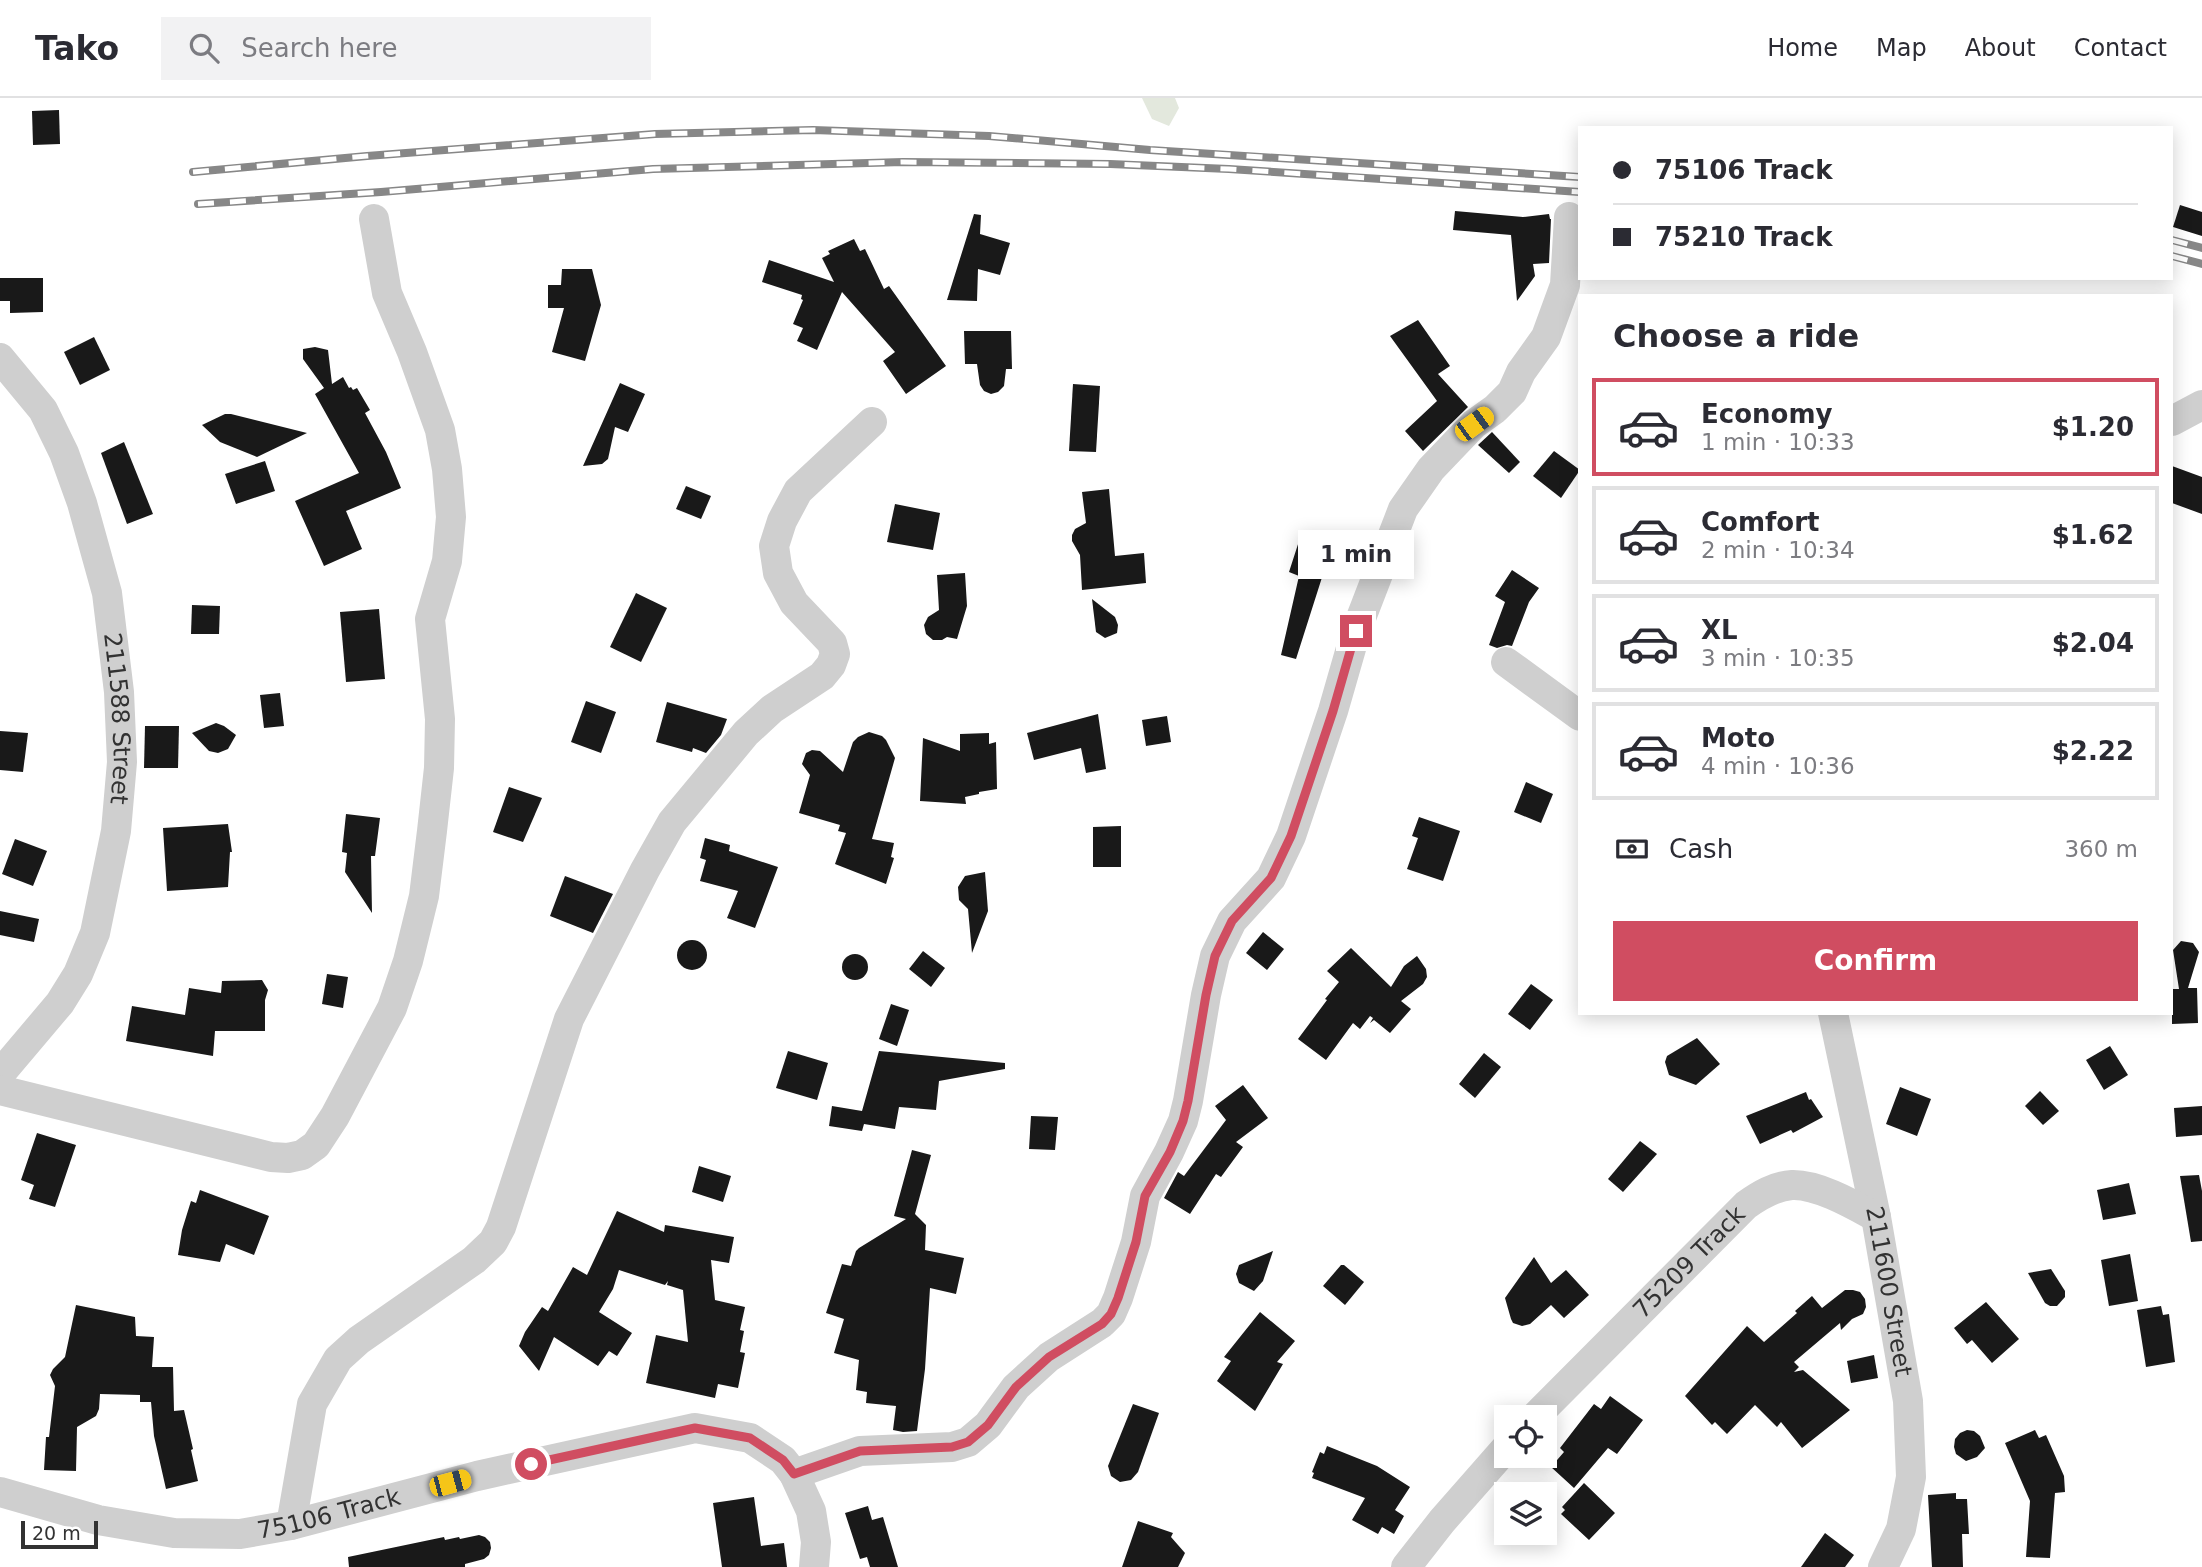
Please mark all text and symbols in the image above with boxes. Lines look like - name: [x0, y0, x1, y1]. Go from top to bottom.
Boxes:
- search box: [161, 17, 651, 80]
- text: Tako: [35, 29, 119, 68]
- icon: search: [185, 29, 223, 67]
- text: Search here: [241, 33, 397, 63]
- text: Home: [1767, 34, 1838, 62]
- text: Map: [1876, 34, 1927, 62]
- text: About: [1965, 34, 2036, 62]
- text: Contact: [2074, 34, 2167, 62]
- text: 75106 Track: [1655, 155, 1832, 185]
- text: 75210 Track: [1655, 222, 1832, 252]
- text: Choose a ride: [1613, 317, 1859, 355]
- icon: car: [1617, 396, 1680, 459]
- text: Economy: [1701, 399, 1832, 429]
- car: [1451, 403, 1498, 445]
- text: $1.20: [2052, 412, 2134, 442]
- text: 1 min · 10:33: [1701, 429, 1855, 455]
- icon: car: [1617, 504, 1680, 567]
- text: Comfort: [1701, 507, 1819, 537]
- text: $1.62: [2052, 520, 2134, 550]
- callout: 1 min: [1298, 530, 1414, 578]
- text: 2 min · 10:34: [1701, 537, 1855, 563]
- text: 1 min: [1320, 541, 1392, 567]
- icon: car: [1617, 612, 1680, 675]
- route end: [1340, 615, 1372, 647]
- text: XL: [1701, 615, 1738, 645]
- text: $2.04: [2052, 628, 2134, 658]
- street label: 211588 Street: [98, 631, 136, 806]
- text: 3 min · 10:35: [1701, 645, 1855, 671]
- icon: car: [1617, 720, 1680, 783]
- text: Moto: [1701, 723, 1775, 753]
- text: $2.22: [2052, 736, 2134, 766]
- text: 4 min · 10:36: [1701, 753, 1855, 779]
- icon: cash: [1613, 830, 1651, 868]
- text: Cash: [1669, 834, 1733, 864]
- text: 360 m: [2064, 836, 2138, 862]
- button: Confirm: [1613, 921, 2138, 1001]
- street label: 75209 Track: [1627, 1200, 1751, 1324]
- street label: 211600 Street: [1860, 1204, 1917, 1379]
- map controls: [1494, 1405, 1557, 1545]
- button: locate: [1494, 1405, 1557, 1468]
- route start: [515, 1448, 547, 1480]
- car: [427, 1467, 474, 1499]
- button: layers: [1494, 1482, 1557, 1545]
- street label: 75106 Track: [255, 1483, 404, 1545]
- scale bar: [21, 1518, 98, 1550]
- text: 20 m: [32, 1522, 81, 1544]

